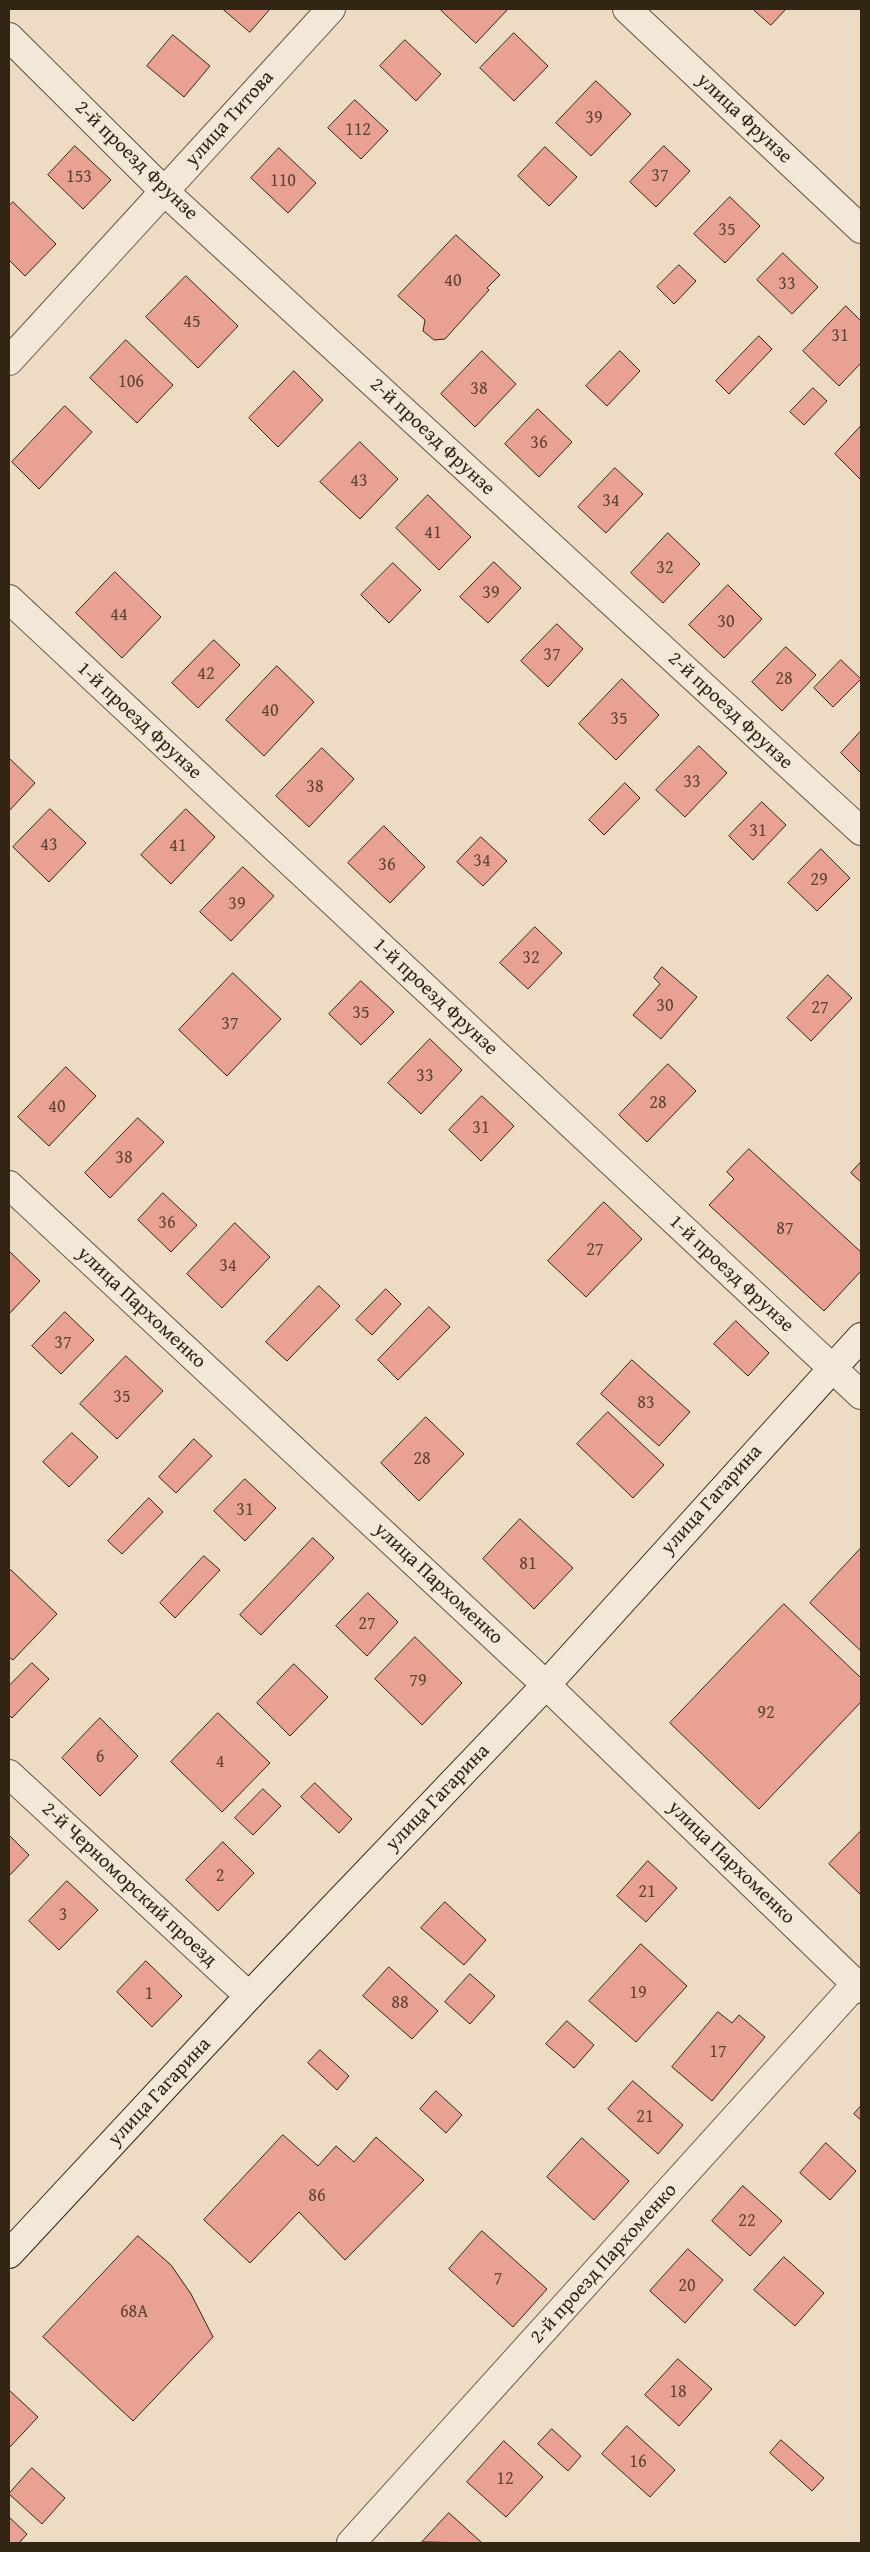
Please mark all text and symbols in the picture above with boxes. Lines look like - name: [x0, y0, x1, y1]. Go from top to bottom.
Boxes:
- street label: улица Титова: [181, 66, 279, 172]
- street label: улица Фрунзе: [691, 69, 797, 169]
- street label: 2-й проезд Фрунзе: [69, 96, 203, 226]
- house number: 39: [585, 107, 603, 129]
- house number: 112: [345, 119, 371, 141]
- house number: 37: [651, 165, 669, 187]
- house number: 153: [66, 166, 92, 188]
- house number: 110: [270, 170, 296, 192]
- house number: 35: [718, 219, 736, 241]
- house number: 40: [444, 270, 462, 292]
- house number: 33: [778, 273, 796, 295]
- house number: 45: [183, 311, 201, 333]
- house number: 31: [831, 325, 849, 347]
- house number: 106: [118, 371, 144, 393]
- street label: 2-й проезд Фрунзе: [365, 373, 499, 501]
- house number: 38: [470, 378, 488, 400]
- house number: 36: [530, 432, 548, 454]
- house number: 43: [350, 470, 368, 492]
- house number: 34: [602, 490, 620, 512]
- house number: 41: [424, 522, 442, 544]
- house number: 32: [656, 557, 674, 579]
- house number: 39: [482, 582, 500, 604]
- house number: 44: [110, 604, 128, 626]
- house number: 30: [717, 611, 735, 633]
- house number: 37: [543, 644, 561, 666]
- street label: 2-й проезд Фрунзе: [663, 647, 797, 775]
- street label: 1-й проезд Фрунзе: [72, 657, 206, 785]
- house number: 42: [197, 663, 215, 685]
- house number: 28: [775, 668, 793, 690]
- house number: 40: [261, 700, 279, 722]
- house number: 35: [610, 708, 628, 730]
- house number: 33: [683, 771, 701, 793]
- house number: 38: [306, 776, 324, 798]
- house number: 31: [749, 820, 767, 842]
- house number: 43: [40, 834, 58, 856]
- house number: 41: [169, 835, 187, 857]
- house number: 34: [473, 850, 491, 872]
- house number: 36: [378, 854, 396, 876]
- house number: 29: [810, 869, 828, 891]
- house number: 39: [228, 893, 246, 915]
- street label: 1-й проезд Фрунзе: [368, 933, 502, 1061]
- house number: 32: [522, 947, 540, 969]
- house number: 30: [656, 995, 674, 1017]
- house number: 27: [811, 997, 829, 1019]
- house number: 35: [352, 1002, 370, 1024]
- house number: 37: [221, 1013, 239, 1035]
- house number: 33: [416, 1065, 434, 1087]
- house number: 28: [649, 1092, 667, 1114]
- house number: 40: [48, 1096, 66, 1118]
- house number: 31: [472, 1117, 490, 1139]
- house number: 38: [115, 1147, 133, 1169]
- street label: 1-й проезд Фрунзе: [664, 1210, 798, 1338]
- house number: 36: [158, 1212, 176, 1234]
- house number: 87: [776, 1218, 794, 1240]
- house number: 27: [586, 1239, 604, 1261]
- street label: улица Пархоменко: [71, 1242, 211, 1374]
- house number: 34: [219, 1255, 237, 1277]
- house number: 37: [54, 1332, 72, 1354]
- house number: 35: [113, 1386, 131, 1408]
- house number: 83: [637, 1392, 655, 1414]
- street label: улица Гагарина: [656, 1440, 768, 1560]
- house number: 28: [413, 1448, 431, 1470]
- house number: 31: [236, 1499, 254, 1521]
- street label: улица Пархоменко: [368, 1518, 508, 1650]
- house number: 81: [519, 1553, 537, 1575]
- house number: 27: [358, 1613, 376, 1635]
- house number: 79: [409, 1670, 427, 1692]
- house number: 92: [757, 1702, 775, 1724]
- street label: улица Гагарина: [381, 1740, 495, 1856]
- house number: 6: [96, 1746, 104, 1768]
- house number: 4: [216, 1751, 224, 1773]
- street label: улица Пархоменко: [662, 1796, 800, 1930]
- street label: 2-й Черноморский проезд: [36, 1797, 222, 1973]
- house number: 2: [216, 1865, 224, 1887]
- house number: 21: [638, 1881, 656, 1903]
- house number: 3: [59, 1904, 67, 1926]
- house number: 19: [629, 1982, 647, 2004]
- house number: 1: [145, 1983, 153, 2005]
- house number: 88: [391, 1992, 409, 2014]
- street label: улица Гагарина: [104, 2033, 216, 2151]
- house number: 17: [709, 2041, 727, 2063]
- house number: 21: [636, 2106, 654, 2128]
- street label: 2-й проезд Пархоменко: [526, 2179, 682, 2349]
- house number: 86: [308, 2185, 326, 2207]
- house number: 22: [738, 2210, 756, 2232]
- house number: 7: [494, 2268, 502, 2290]
- house number: 20: [678, 2275, 696, 2297]
- house number: 68А: [120, 2301, 148, 2323]
- house number: 18: [669, 2381, 687, 2403]
- house number: 16: [629, 2451, 647, 2473]
- house number: 12: [496, 2468, 514, 2490]

